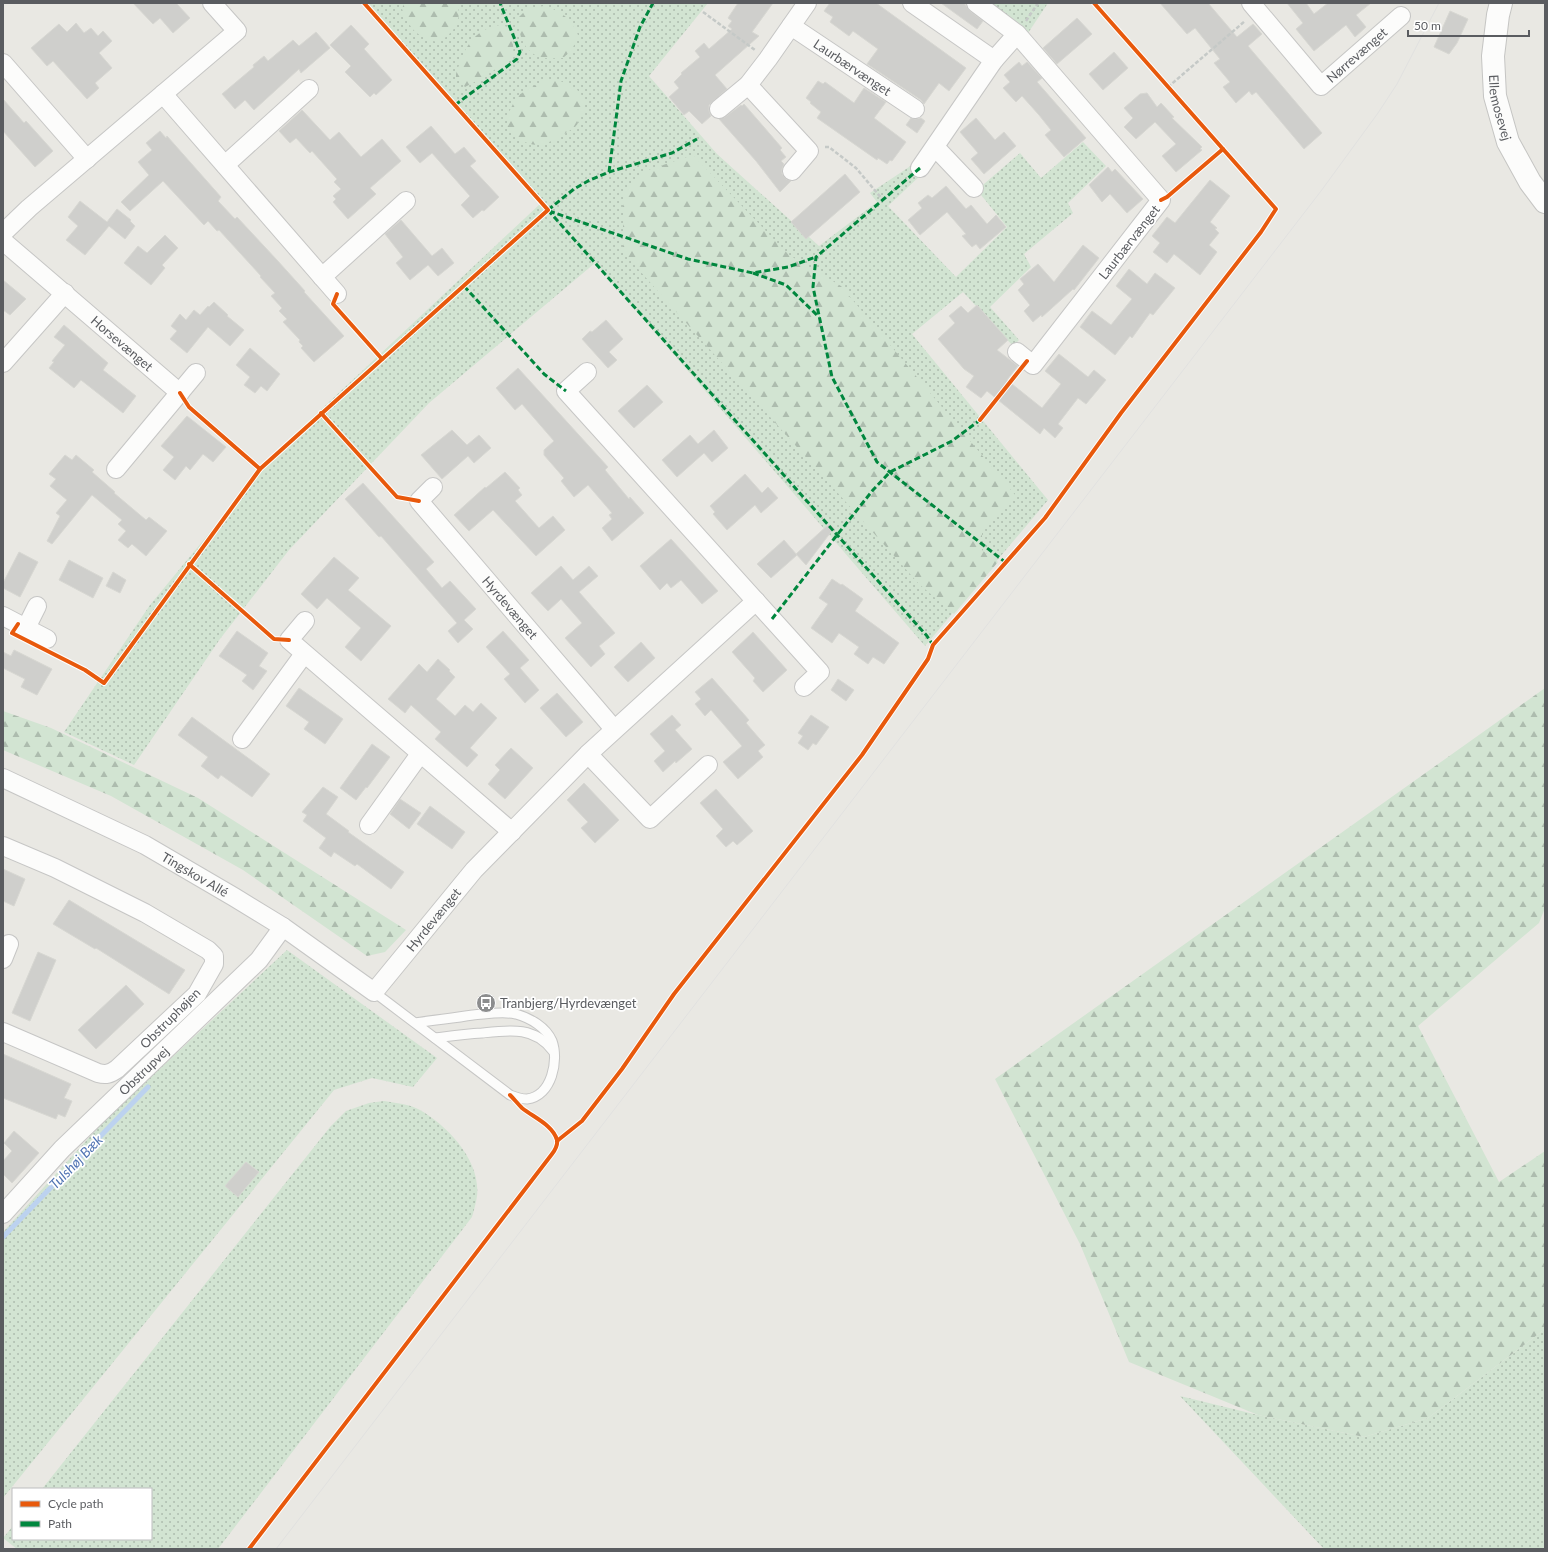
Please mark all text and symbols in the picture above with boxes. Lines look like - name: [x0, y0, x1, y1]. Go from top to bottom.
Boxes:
- scale bar: [1408, 12, 1529, 38]
- text: 50 m: [1414, 18, 1441, 33]
- street label: Nørrevænget: [1323, 24, 1391, 86]
- street label: Laurbærvænget: [811, 35, 895, 99]
- street label: Ellemosevej: [1486, 74, 1515, 142]
- street label: Laurbærvænget: [1095, 201, 1163, 282]
- street label: Horsevænget: [88, 312, 157, 375]
- street label: Hyrdevænget: [479, 573, 542, 642]
- street label: Tingskov Allé: [159, 848, 232, 900]
- street label: Hyrdevænget: [403, 884, 464, 955]
- street label: Obstruphøjen: [136, 984, 204, 1052]
- bus stop icon: Tranbjerg/Hyrdevænget: [475, 992, 497, 1014]
- place label: Tranbjerg/Hyrdevænget: [500, 995, 637, 1011]
- street label: Obstrupvej: [115, 1043, 172, 1098]
- water label: Tulshøj Bæk: [46, 1131, 106, 1192]
- legend: [12, 1488, 152, 1540]
- text: Cycle path: [48, 1496, 103, 1511]
- text: Path: [48, 1516, 72, 1531]

